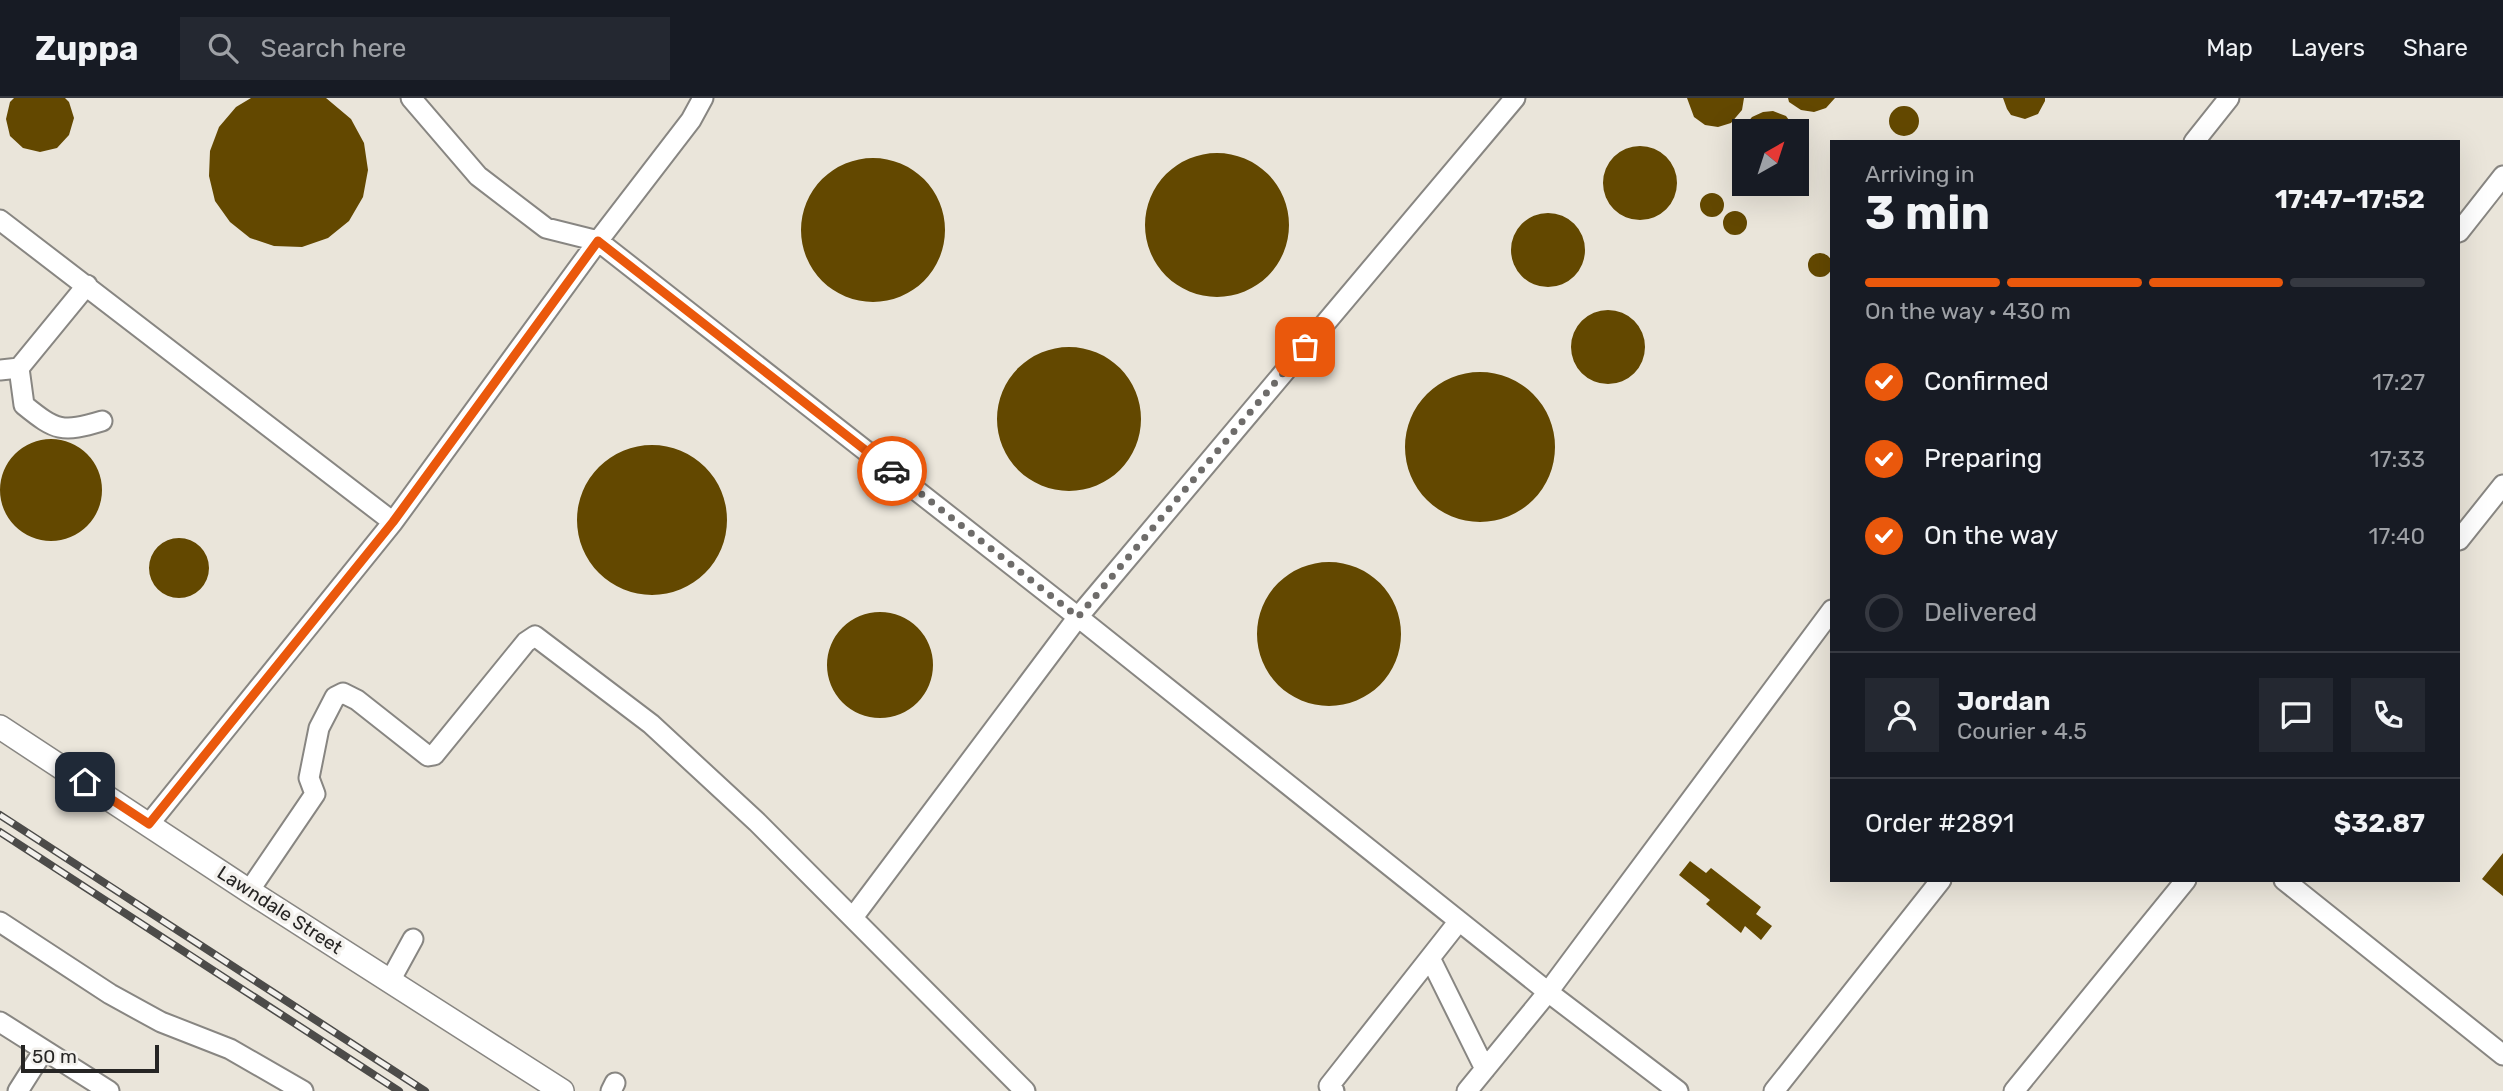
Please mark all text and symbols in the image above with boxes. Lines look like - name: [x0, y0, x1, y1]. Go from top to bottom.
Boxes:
- search box: [180, 17, 670, 80]
- text: Zuppa: [35, 29, 138, 68]
- icon: search: [204, 29, 242, 67]
- text: Search here: [260, 33, 406, 64]
- text: Map: [2206, 34, 2253, 62]
- text: Layers: [2291, 34, 2365, 62]
- text: Share: [2403, 34, 2468, 62]
- north arrow: [1732, 119, 1810, 196]
- map controls: [1732, 119, 1809, 196]
- text: Arriving in: [1865, 160, 1975, 188]
- text: 17:47–17:52: [2275, 184, 2425, 215]
- text: 3 min: [1865, 186, 1990, 241]
- text: On the way · 430 m: [1865, 297, 2071, 325]
- pin: [1275, 317, 1335, 377]
- icon: bag: [1286, 328, 1324, 366]
- icon: check: [1865, 363, 1903, 401]
- text: Confirmed: [1924, 366, 2049, 397]
- text: 17:27: [2372, 368, 2425, 396]
- courier: [857, 436, 927, 506]
- icon: check: [1865, 440, 1903, 478]
- text: Preparing: [1924, 443, 2042, 474]
- text: 17:33: [2370, 445, 2425, 473]
- icon: car: [873, 452, 911, 490]
- icon: check: [1865, 517, 1903, 555]
- text: On the way: [1924, 520, 2058, 551]
- text: 17:40: [2369, 522, 2425, 550]
- text: Delivered: [1924, 597, 2037, 628]
- button: person: [1865, 678, 1939, 752]
- button: chat: [2259, 678, 2333, 752]
- button: phone: [2351, 678, 2425, 752]
- text: Jordan: [1957, 686, 2050, 717]
- text: Courier · 4.5: [1957, 717, 2087, 745]
- pin: [55, 752, 115, 812]
- icon: home: [66, 763, 104, 801]
- text: Order #2891: [1865, 808, 2014, 839]
- text: $32.87: [2334, 808, 2425, 839]
- street label: Lawndale Street: [213, 861, 347, 959]
- scale bar: [21, 1042, 159, 1074]
- text: 50 m: [32, 1045, 77, 1068]

